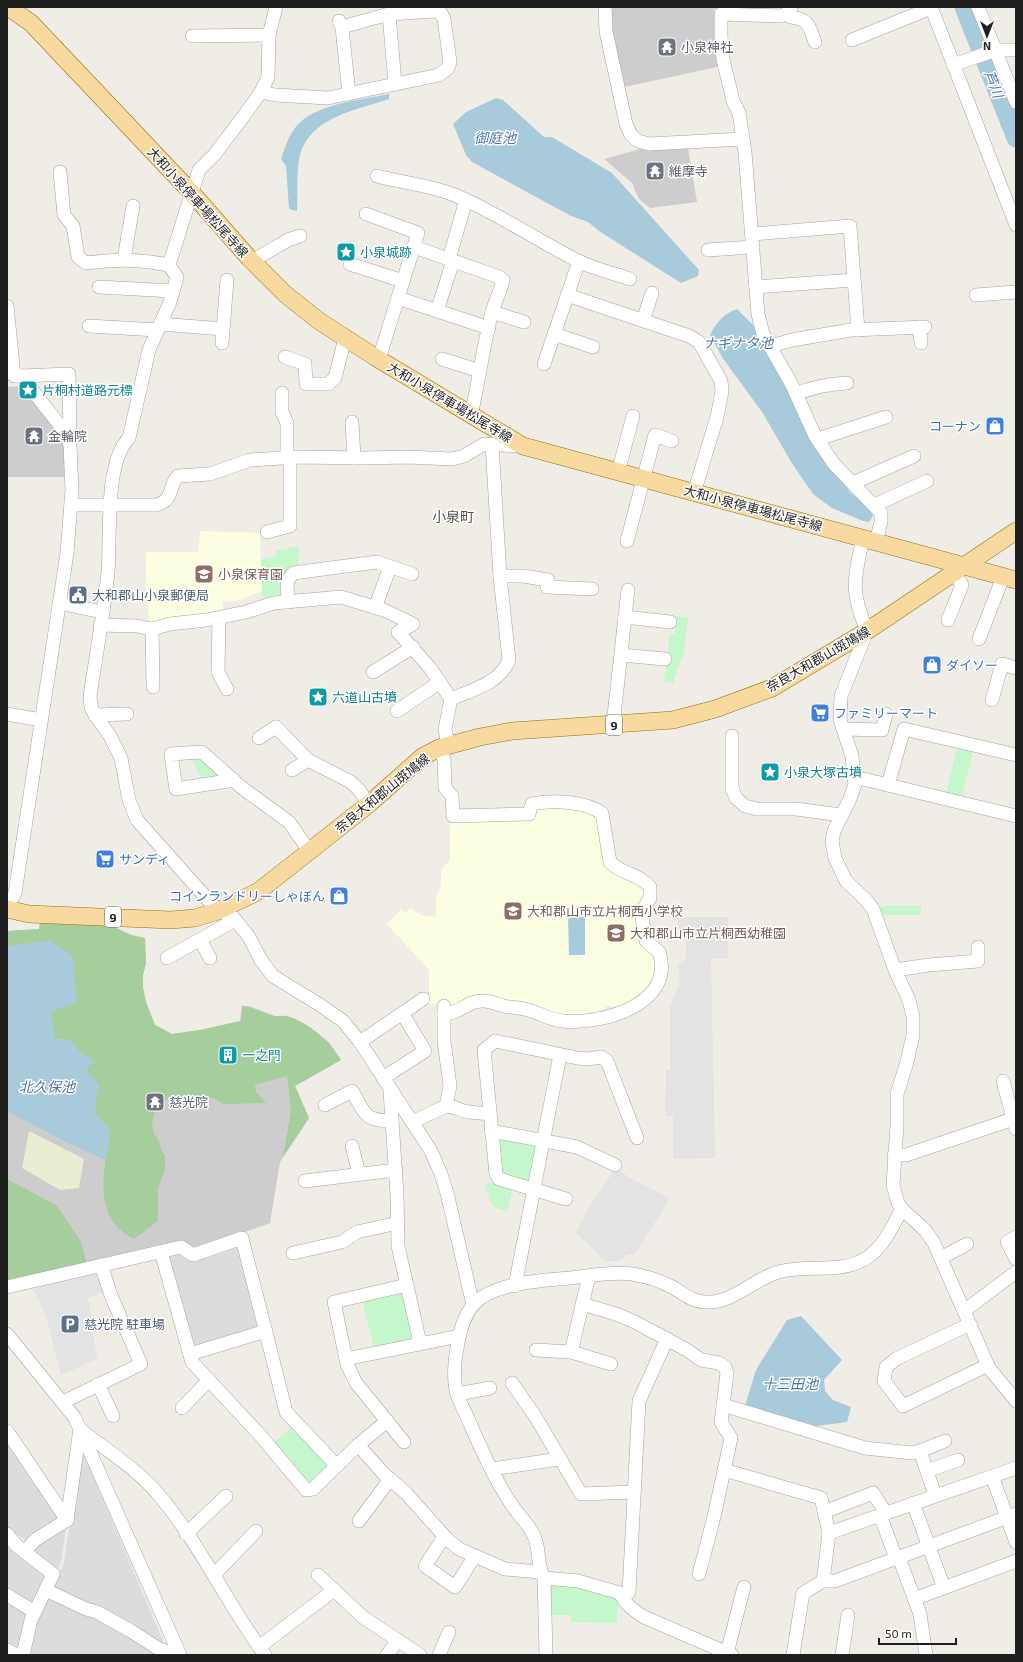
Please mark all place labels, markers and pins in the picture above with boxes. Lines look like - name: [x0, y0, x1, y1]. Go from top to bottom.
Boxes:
- temple icon: 小泉神社: [656, 36, 678, 58]
- place label: 小泉神社: [681, 39, 733, 55]
- temple icon: 維摩寺: [644, 160, 666, 182]
- place label: 維摩寺: [669, 163, 708, 179]
- place icon: 小泉城跡: [335, 241, 357, 263]
- place label: 小泉城跡: [360, 244, 412, 260]
- place icon: 片桐村道路元標: [17, 379, 39, 401]
- place label: 片桐村道路元標: [42, 382, 133, 398]
- shop icon: コーナン: [984, 415, 1006, 437]
- place label: コーナン: [929, 418, 981, 434]
- temple icon: 金輪院: [23, 425, 45, 447]
- place label: 金輪院: [48, 428, 87, 444]
- school or university icon: 小泉保育園: [193, 563, 215, 585]
- place label: 小泉保育園: [218, 566, 283, 582]
- public building icon: 大和郡山小泉郵便局: [67, 584, 89, 606]
- place label: 大和郡山小泉郵便局: [92, 587, 209, 603]
- shop icon: ダイソー: [921, 654, 943, 676]
- place label: ダイソー: [946, 657, 998, 673]
- place icon: 六道山古墳: [307, 686, 329, 708]
- place label: 六道山古墳: [332, 689, 397, 705]
- supermarket icon: ファミリーマート: [809, 702, 831, 724]
- place label: ファミリーマート: [834, 705, 938, 721]
- place icon: 小泉大塚古墳: [759, 761, 781, 783]
- place label: 小泉大塚古墳: [784, 764, 862, 780]
- supermarket icon: サンディ: [94, 848, 116, 870]
- place label: サンディ: [119, 851, 170, 867]
- shop icon: コインランドリーしゃぼん: [328, 885, 350, 907]
- place label: コインランドリーしゃぼん: [169, 888, 325, 904]
- school or university icon: 大和郡山市立片桐西小学校: [502, 900, 524, 922]
- place label: 大和郡山市立片桐西小学校: [527, 903, 683, 919]
- school or university icon: 大和郡山市立片桐西幼稚園: [605, 922, 627, 944]
- place label: 大和郡山市立片桐西幼稚園: [630, 925, 786, 941]
- building icon: 一之門: [217, 1044, 239, 1066]
- place label: 一之門: [242, 1047, 281, 1063]
- temple icon: 慈光院: [144, 1091, 166, 1113]
- place label: 慈光院: [169, 1094, 208, 1110]
- parking icon: 慈光院 駐車場: [59, 1313, 81, 1335]
- place label: 慈光院 駐車場: [84, 1316, 165, 1332]

